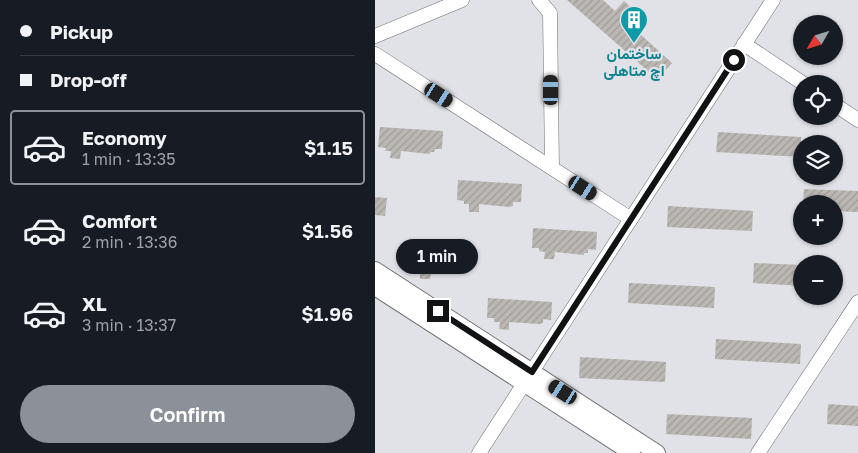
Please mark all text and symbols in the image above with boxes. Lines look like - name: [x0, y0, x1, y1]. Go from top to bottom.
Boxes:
- building icon: ساختمان اچ متاهلی: [619, 5, 649, 44]
- north arrow: [793, 15, 843, 65]
- map controls: [793, 15, 843, 305]
- text: Pickup: [50, 20, 113, 43]
- place label: ساختمان اچ متاهلی: [603, 44, 665, 81]
- route start: [723, 49, 745, 71]
- text: Drop-off: [50, 68, 127, 91]
- car: [543, 75, 558, 105]
- button: locate: [793, 75, 843, 125]
- car: [422, 81, 455, 109]
- icon: car: [22, 125, 67, 170]
- text: Economy: [82, 126, 167, 149]
- button: layers: [793, 135, 843, 185]
- text: $1.15: [304, 136, 353, 159]
- text: 1 min · 13:35: [82, 149, 175, 169]
- car: [566, 174, 599, 202]
- button: +: [793, 195, 843, 245]
- icon: car: [22, 208, 67, 253]
- text: Comfort: [82, 209, 157, 232]
- text: $1.56: [302, 219, 353, 242]
- text: 2 min · 13:36: [82, 232, 177, 252]
- callout: 1 min: [397, 238, 479, 274]
- text: 1 min: [417, 246, 457, 266]
- button: −: [793, 255, 843, 305]
- icon: car: [22, 291, 67, 336]
- text: XL: [82, 292, 107, 315]
- route end: [427, 300, 449, 322]
- text: $1.96: [301, 302, 353, 325]
- text: 3 min · 13:37: [82, 315, 176, 335]
- car: [546, 378, 579, 406]
- button: Confirm: [20, 385, 355, 443]

